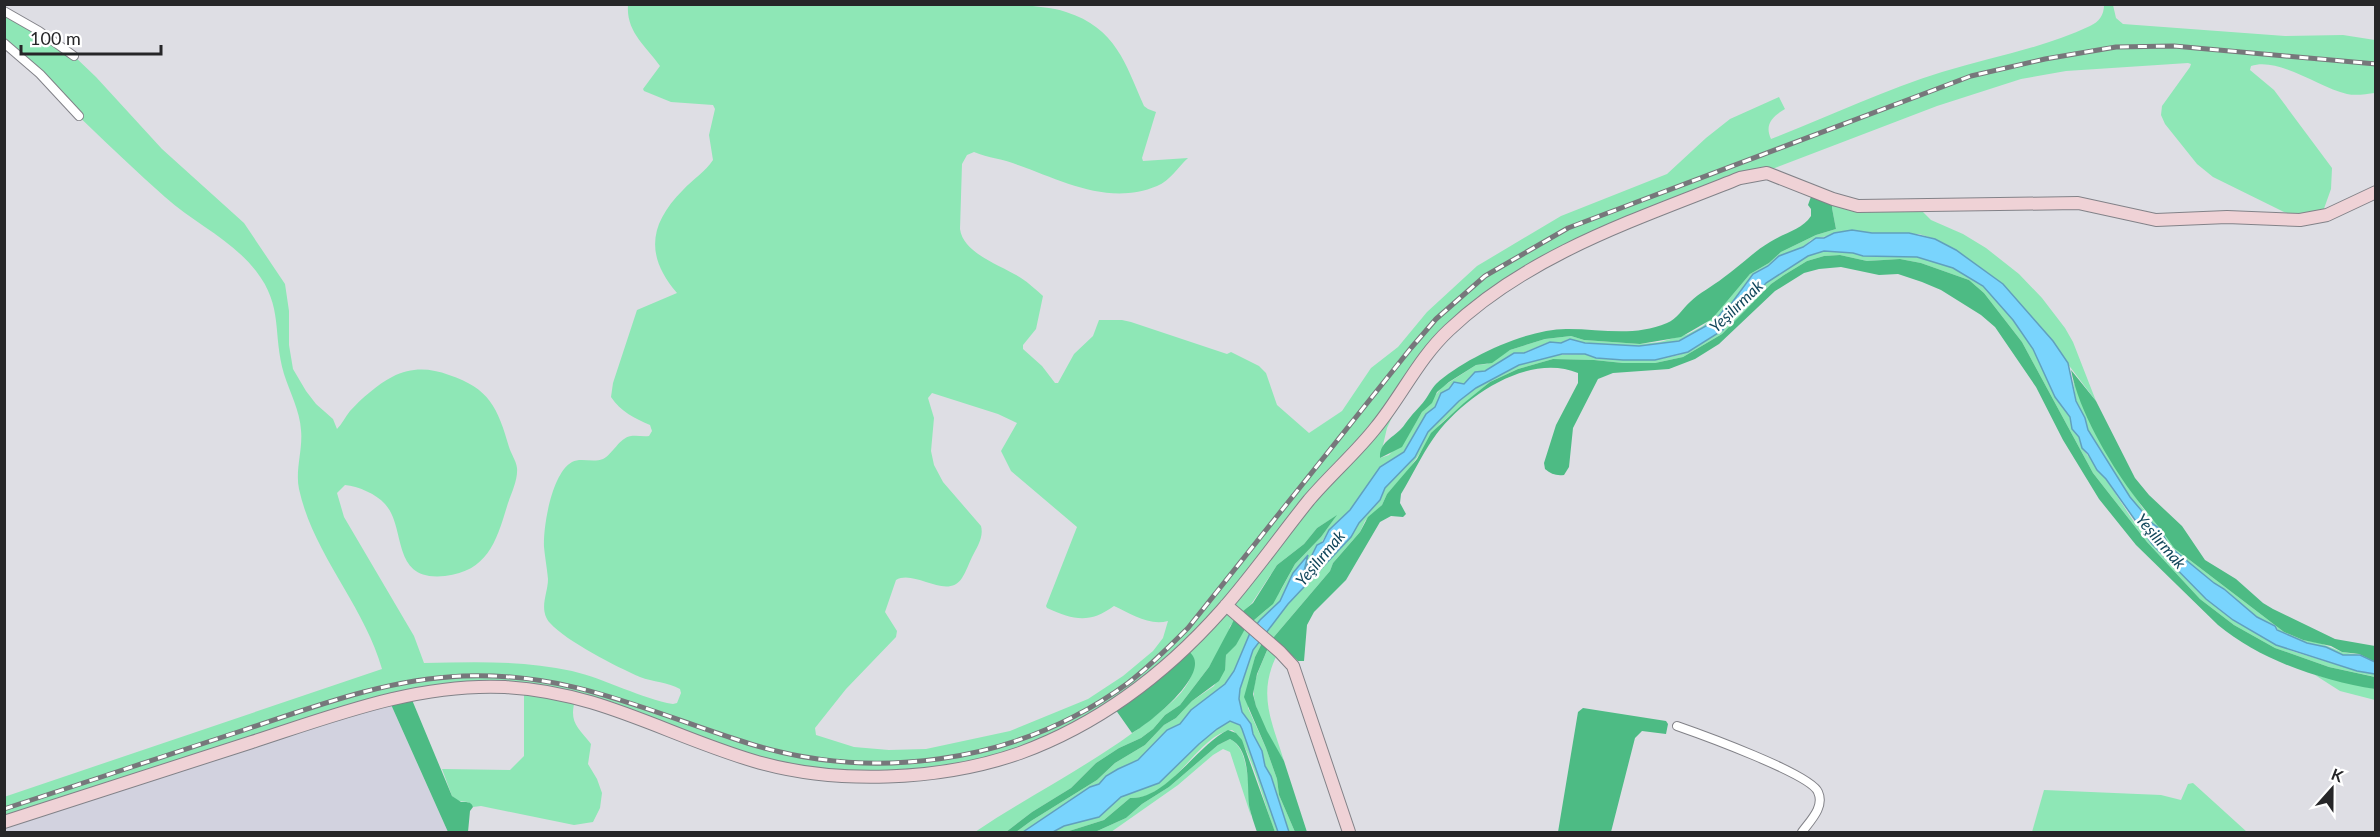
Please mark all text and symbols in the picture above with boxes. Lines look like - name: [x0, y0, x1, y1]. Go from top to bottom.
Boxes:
- scale bar: [21, 18, 160, 56]
- text: 100 m: [30, 27, 81, 49]
- water label: Yeşilırmak: [1705, 275, 1766, 336]
- water label: Yeşilırmak: [2132, 509, 2191, 572]
- water label: Yeşilırmak: [1291, 526, 1349, 589]
- north arrow: [2302, 759, 2362, 819]
- text: K: [2329, 764, 2347, 786]

